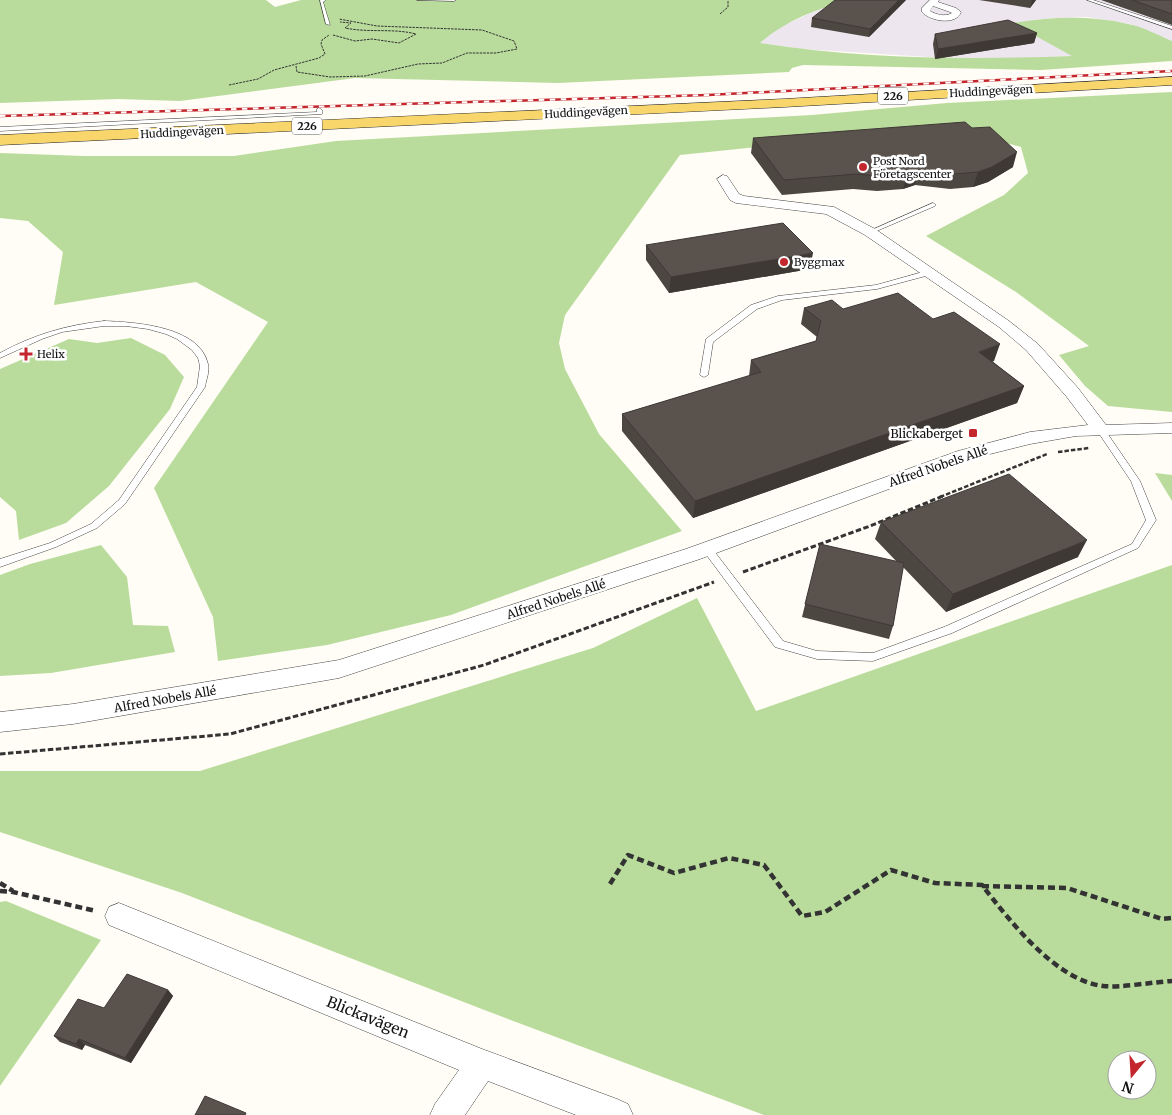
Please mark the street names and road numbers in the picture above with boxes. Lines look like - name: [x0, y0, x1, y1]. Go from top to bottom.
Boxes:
- street label: Huddingevägen: [949, 82, 1034, 100]
- road number: 226: [878, 88, 908, 104]
- street label: Huddingevägen: [544, 103, 629, 121]
- road number: 226: [292, 118, 322, 134]
- street label: Huddingevägen: [140, 123, 225, 141]
- street label: Alfred Nobels Allé: [886, 442, 989, 490]
- street label: Alfred Nobels Allé: [504, 576, 607, 622]
- street label: Alfred Nobels Allé: [112, 683, 217, 716]
- street label: Blickavägen: [324, 992, 412, 1042]

